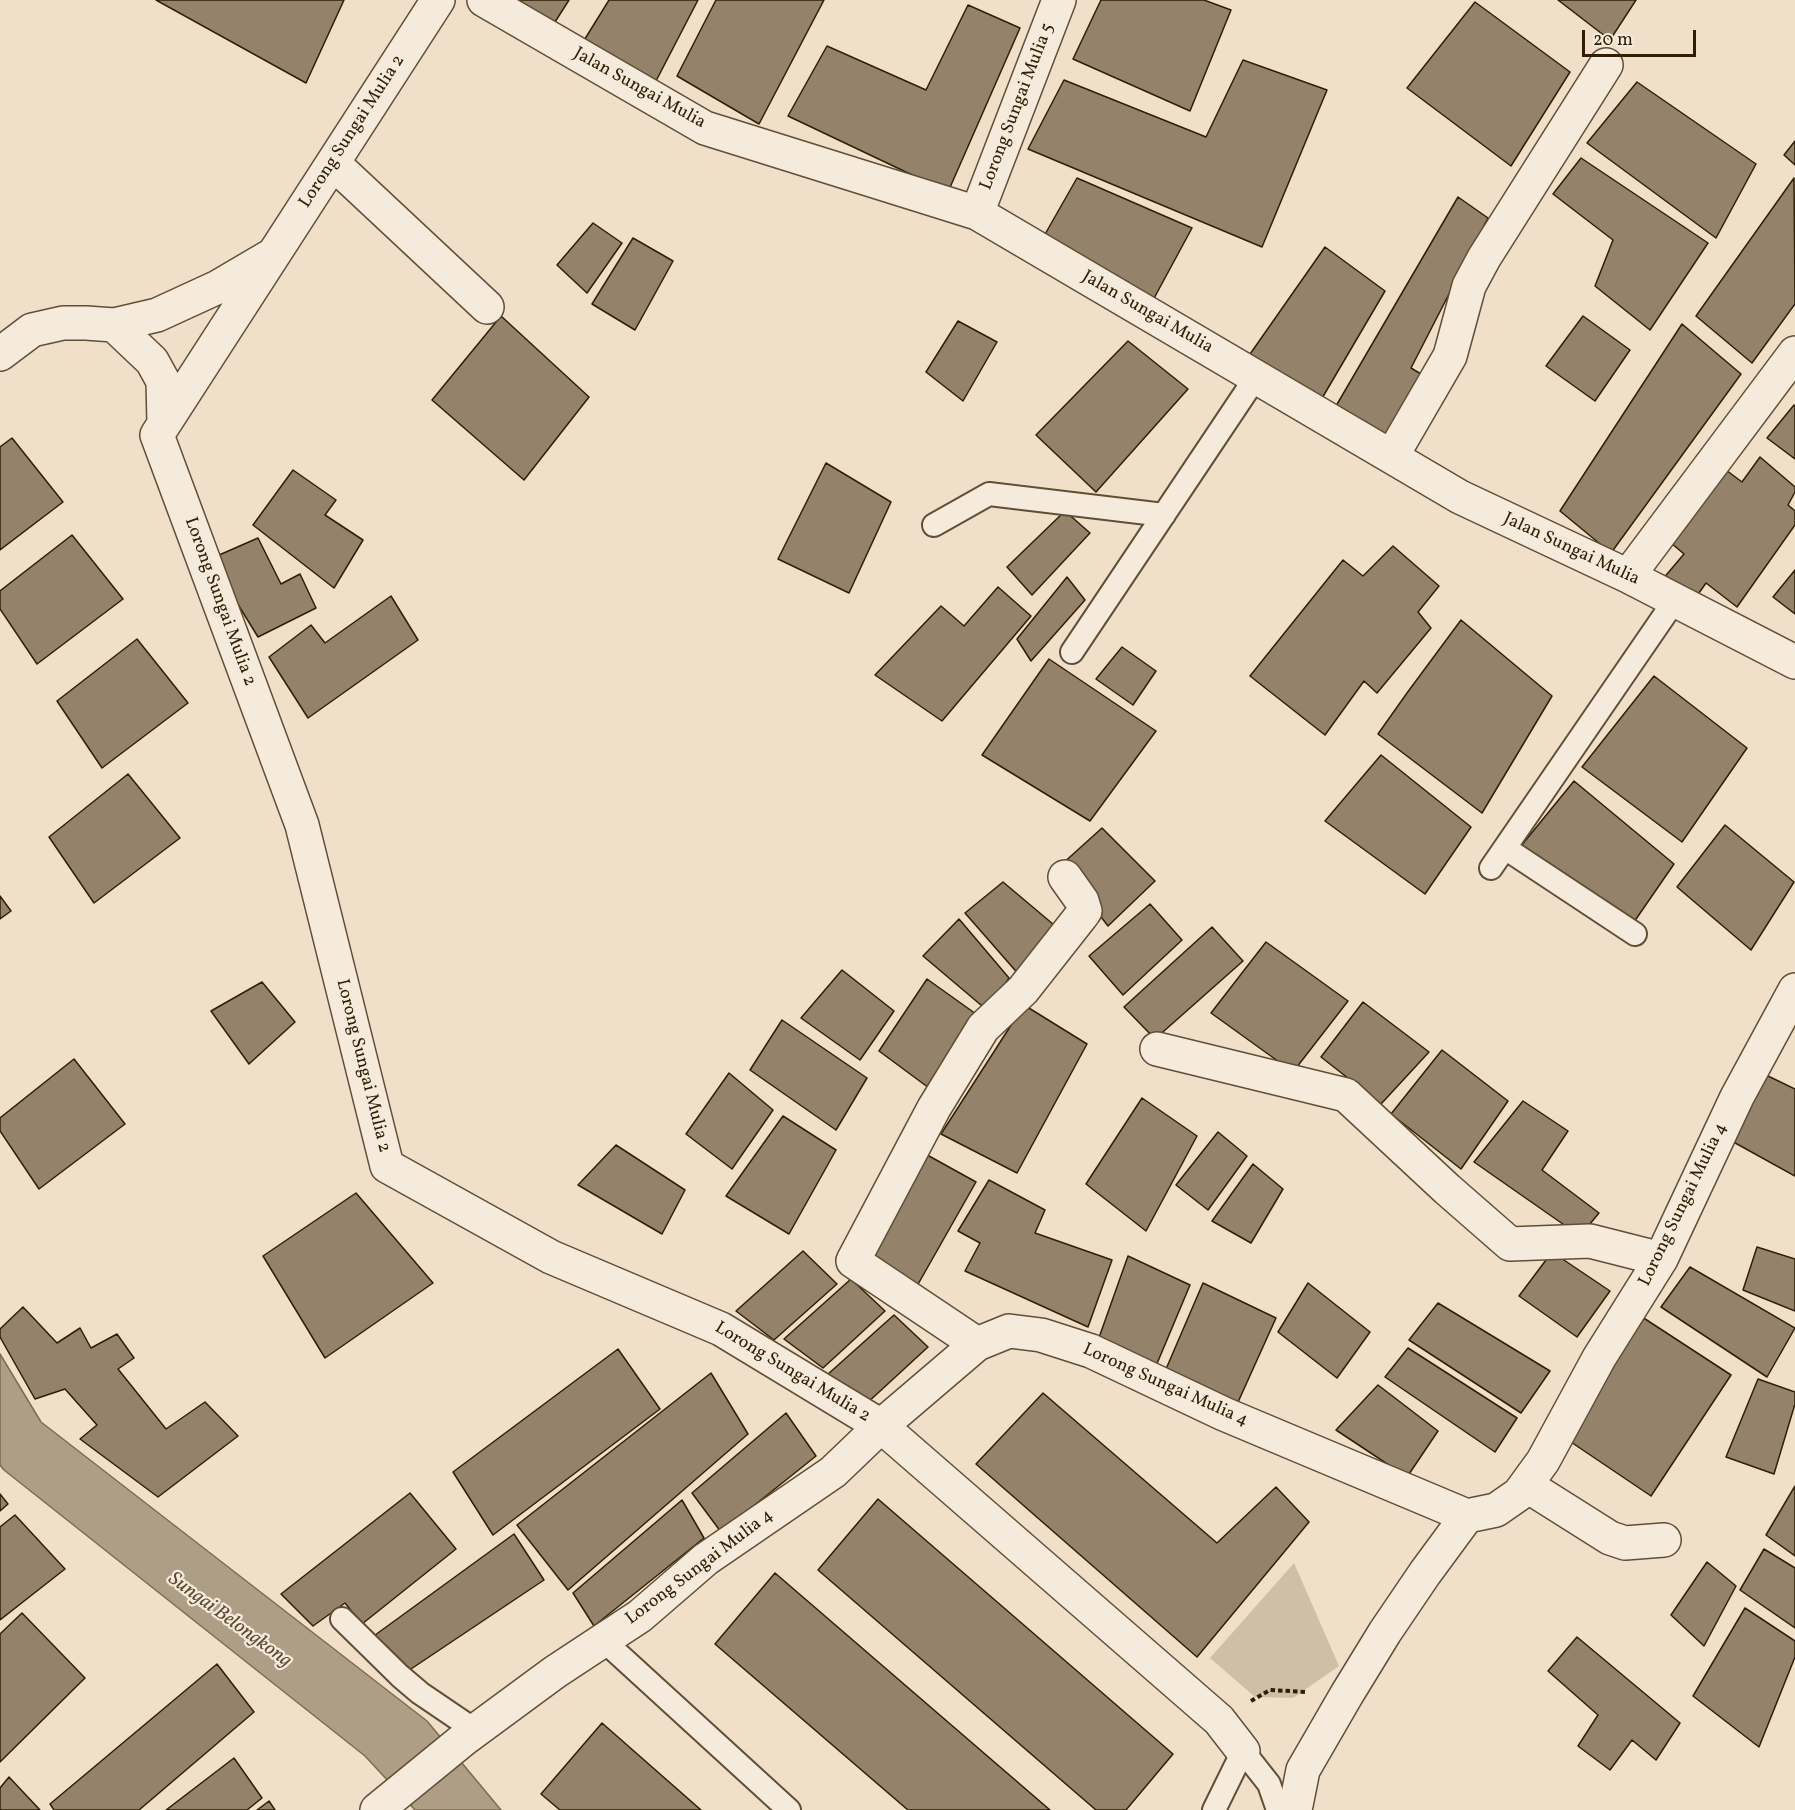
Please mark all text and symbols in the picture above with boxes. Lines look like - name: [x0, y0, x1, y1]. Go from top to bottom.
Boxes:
- scale bar: [1585, 18, 1699, 56]
- street label: Lorong Sungai Mulia 5: [976, 21, 1060, 193]
- text: 20 m: [1593, 28, 1633, 53]
- street label: Jalan Sungai Mulia: [569, 44, 709, 134]
- street label: Lorong Sungai Mulia 2: [295, 52, 411, 212]
- street label: Jalan Sungai Mulia: [1078, 267, 1216, 359]
- street label: Jalan Sungai Mulia: [1499, 509, 1643, 591]
- street label: Lorong Sungai Mulia 2: [178, 515, 260, 689]
- street label: Lorong Sungai Mulia 2: [330, 977, 394, 1155]
- street label: Lorong Sungai Mulia 4: [1635, 1120, 1733, 1290]
- street label: Lorong Sungai Mulia 2: [710, 1318, 874, 1428]
- street label: Lorong Sungai Mulia 4: [1079, 1340, 1251, 1432]
- street label: Lorong Sungai Mulia 4: [622, 1506, 778, 1630]
- water label: Sungai Belongkong: [163, 1568, 295, 1674]

